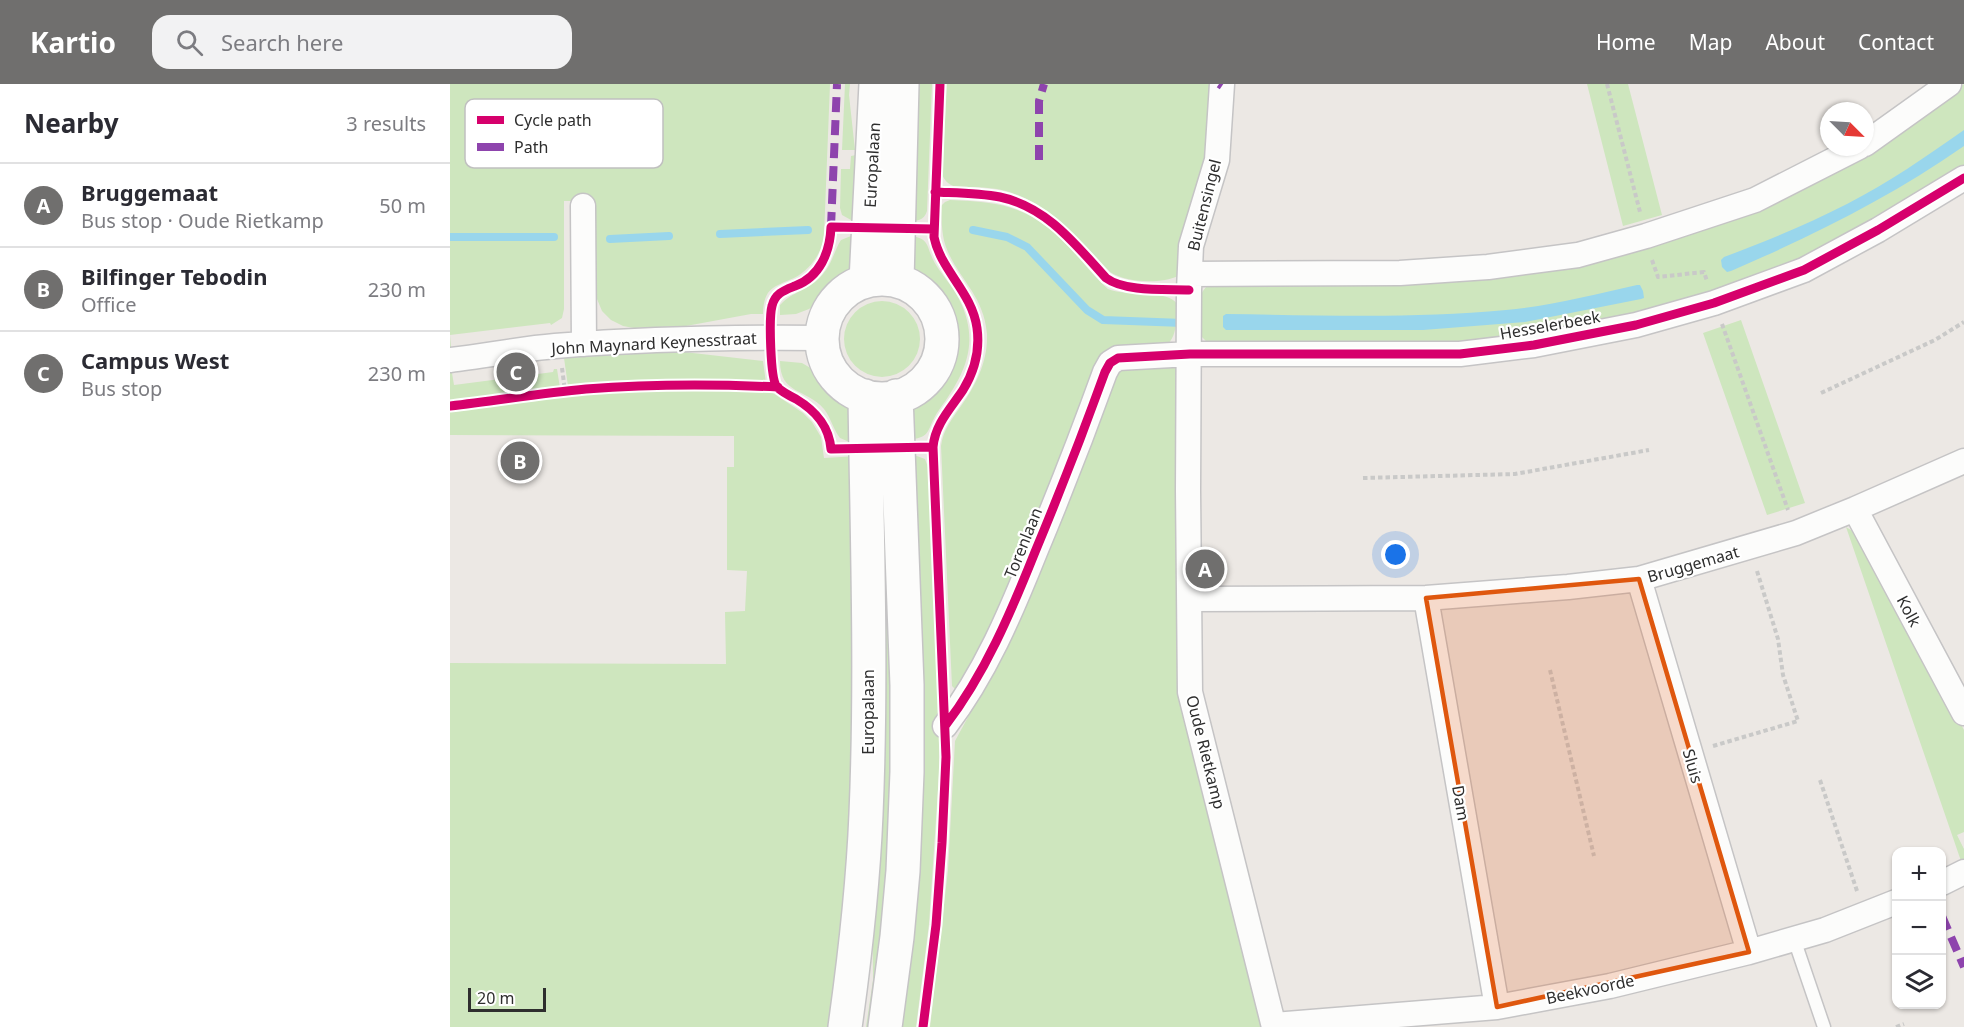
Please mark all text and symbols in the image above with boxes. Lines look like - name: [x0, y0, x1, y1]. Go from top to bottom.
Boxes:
- search box: [152, 15, 572, 69]
- text: Kartio: [30, 23, 116, 61]
- icon: search: [173, 26, 206, 59]
- text: Search here: [221, 27, 343, 57]
- text: Home: [1596, 28, 1656, 56]
- text: Map: [1689, 28, 1732, 56]
- text: About: [1765, 28, 1825, 56]
- text: Contact: [1858, 28, 1934, 56]
- legend: [465, 99, 663, 168]
- north arrow: [1820, 102, 1874, 156]
- text: Nearby: [24, 105, 119, 141]
- text: Cycle path: [514, 109, 592, 131]
- text: 3 results: [346, 110, 426, 137]
- street label: Europalaan: [859, 122, 885, 208]
- text: Path: [514, 136, 548, 158]
- street label: Buitensingel: [1182, 157, 1226, 253]
- text: Bruggemaat: [81, 177, 218, 207]
- text: A: [37, 192, 50, 219]
- text: 50 m: [379, 192, 426, 219]
- text: Bus stop · Oude Rietkamp: [81, 207, 324, 234]
- text: Bilfinger Tebodin: [81, 261, 267, 291]
- text: B: [37, 276, 50, 303]
- text: 230 m: [368, 276, 426, 303]
- text: Office: [81, 291, 136, 318]
- street label: Hesselerbeek: [1498, 305, 1602, 345]
- street label: John Maynard Keynesstraat: [549, 327, 757, 359]
- text: Campus West: [81, 345, 229, 375]
- pin: C: [496, 350, 536, 394]
- text: C: [37, 360, 50, 387]
- text: 230 m: [368, 360, 426, 387]
- text: Bus stop: [81, 375, 162, 402]
- pin: B: [500, 438, 540, 484]
- street label: Torenlaan: [999, 504, 1047, 582]
- your location: [1381, 540, 1410, 569]
- street label: Bruggemaat: [1645, 540, 1742, 588]
- pin: A: [1186, 546, 1224, 592]
- street label: Kolk: [1892, 592, 1926, 631]
- street label: Europalaan: [857, 669, 879, 755]
- street label: Oude Rietkamp: [1181, 693, 1231, 811]
- street label: Sluis: [1678, 746, 1708, 786]
- street label: Dam: [1447, 784, 1475, 822]
- map controls: [1892, 847, 1946, 1009]
- button: +: [1892, 847, 1946, 901]
- button: −: [1892, 901, 1946, 955]
- button: layers: [1892, 955, 1946, 1009]
- street label: Beekvoorde: [1544, 969, 1636, 1009]
- scale bar: [468, 985, 546, 1012]
- text: 20 m: [477, 987, 514, 1009]

